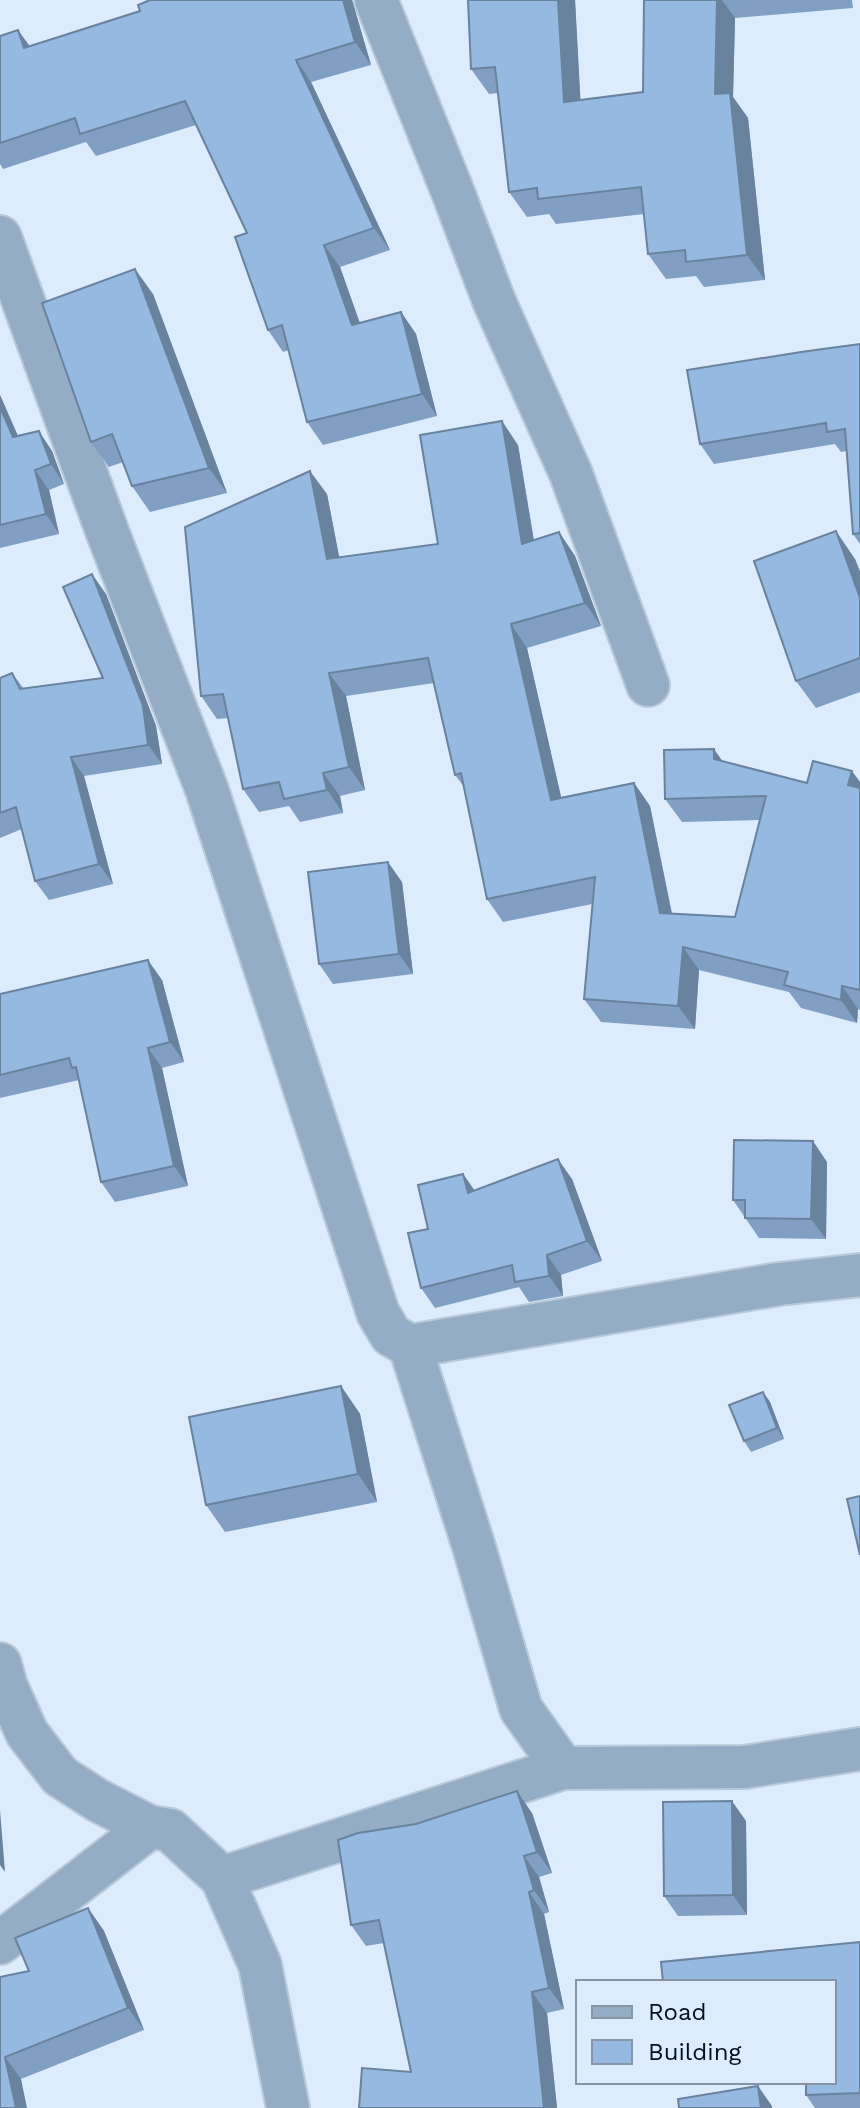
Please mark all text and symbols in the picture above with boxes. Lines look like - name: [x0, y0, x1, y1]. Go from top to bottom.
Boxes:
- legend: [576, 1980, 836, 2084]
- text: Road: [648, 1998, 707, 2026]
- text: Building: [648, 2038, 741, 2066]

